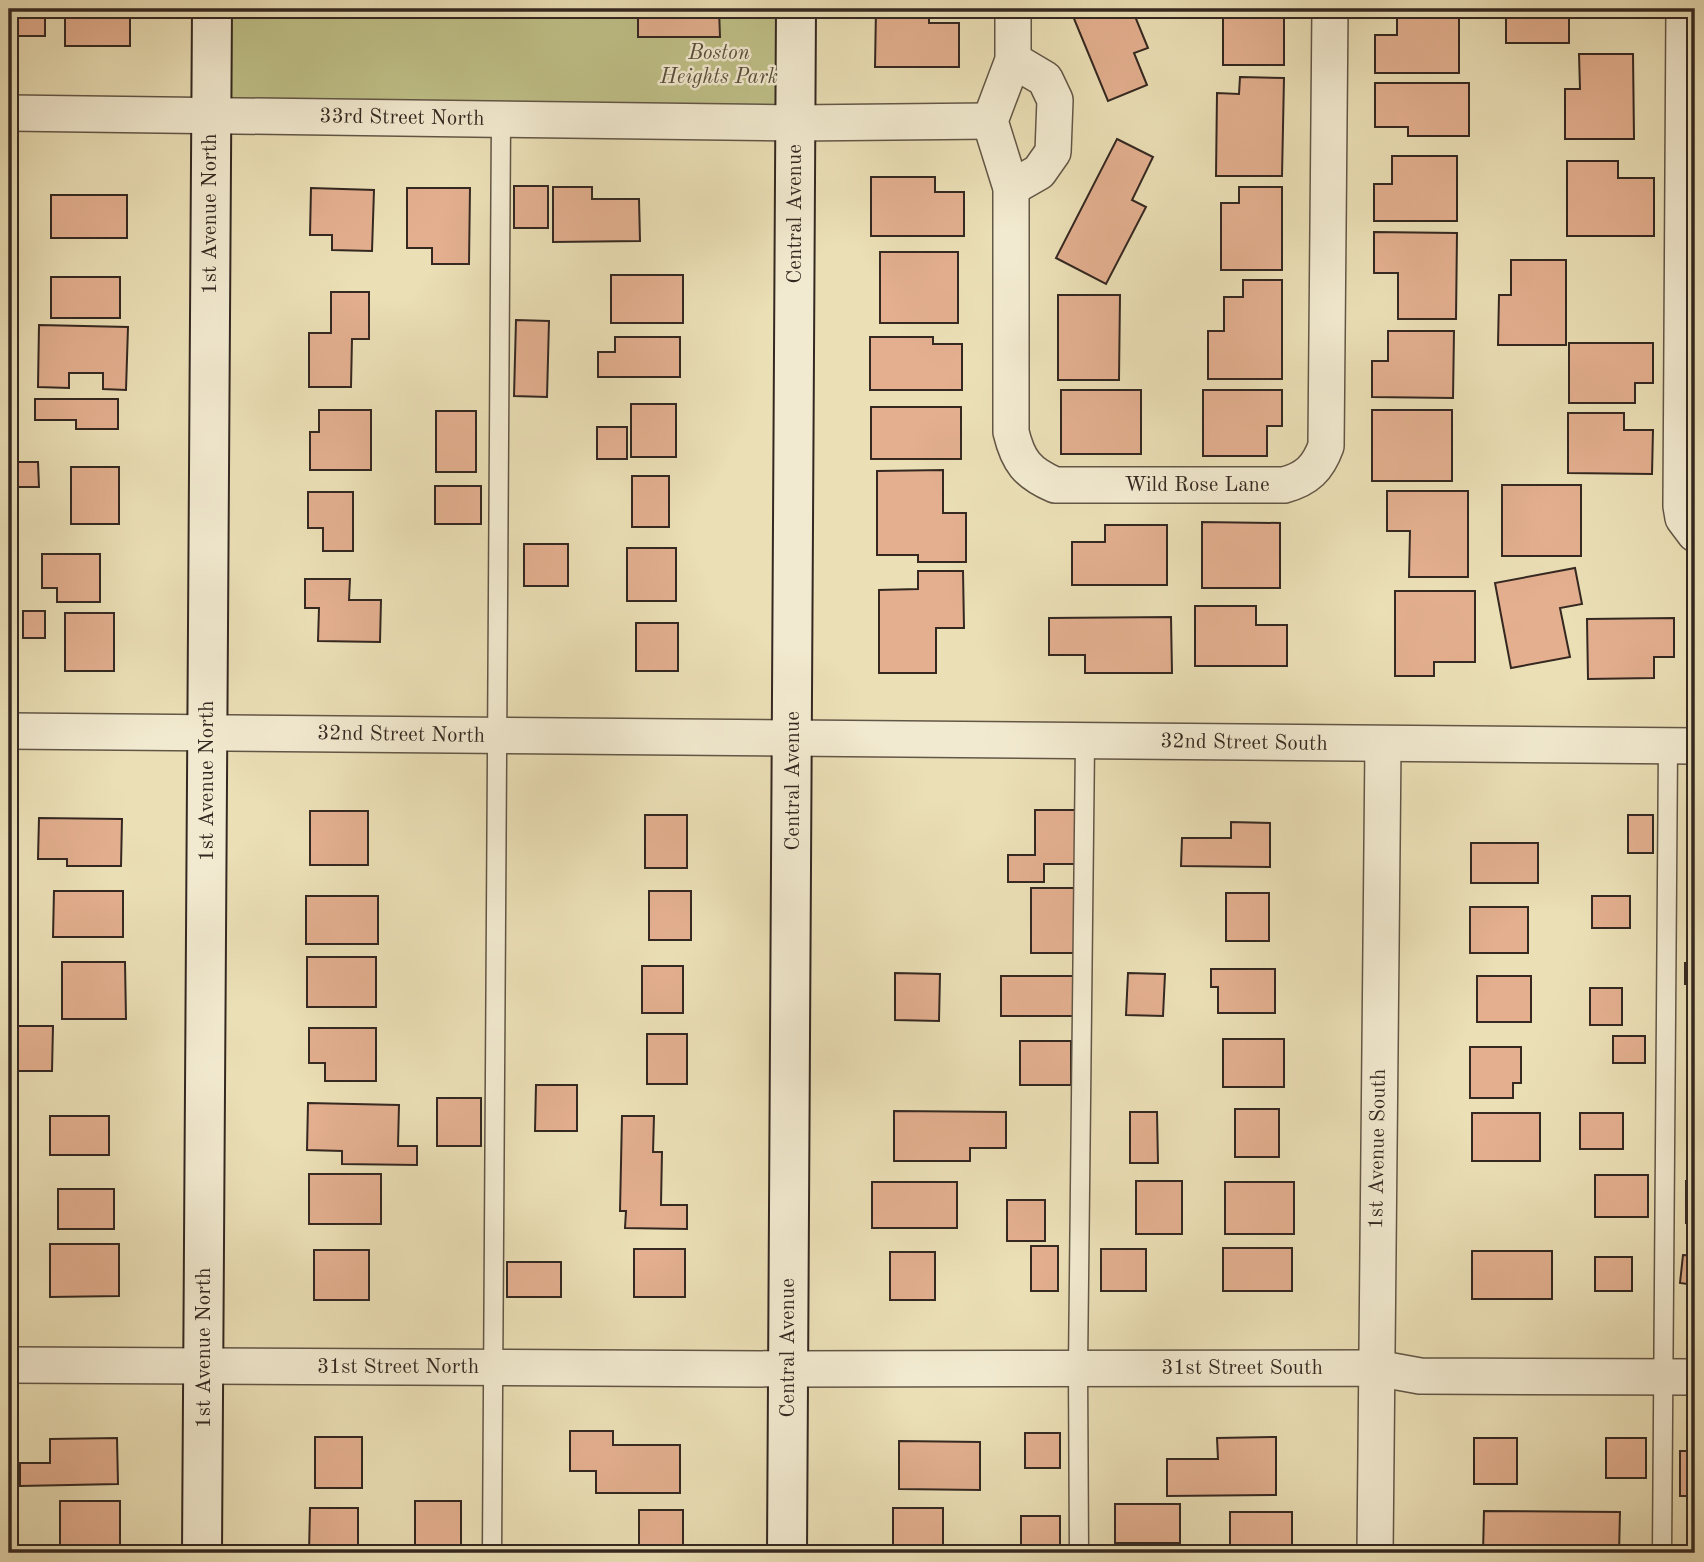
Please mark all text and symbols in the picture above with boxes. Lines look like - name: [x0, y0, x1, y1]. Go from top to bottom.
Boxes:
- park label: Boston Heights Park: [659, 43, 778, 88]
- street label: 33rd Street North: [319, 106, 485, 130]
- street label: 1st Avenue North: [200, 133, 221, 295]
- street label: Central Avenue: [785, 144, 806, 284]
- street label: Wild Rose Lane: [1124, 475, 1270, 496]
- street label: 1st Avenue North: [197, 700, 218, 862]
- street label: Central Avenue: [783, 711, 804, 851]
- street label: 32nd Street North: [317, 723, 485, 747]
- street label: 32nd Street South: [1160, 731, 1328, 755]
- street label: 1st Avenue South: [1366, 1069, 1390, 1229]
- street label: 1st Avenue North: [194, 1267, 215, 1429]
- street label: Central Avenue: [778, 1278, 799, 1418]
- street label: 31st Street North: [317, 1357, 479, 1378]
- street label: 31st Street South: [1161, 1358, 1323, 1379]

